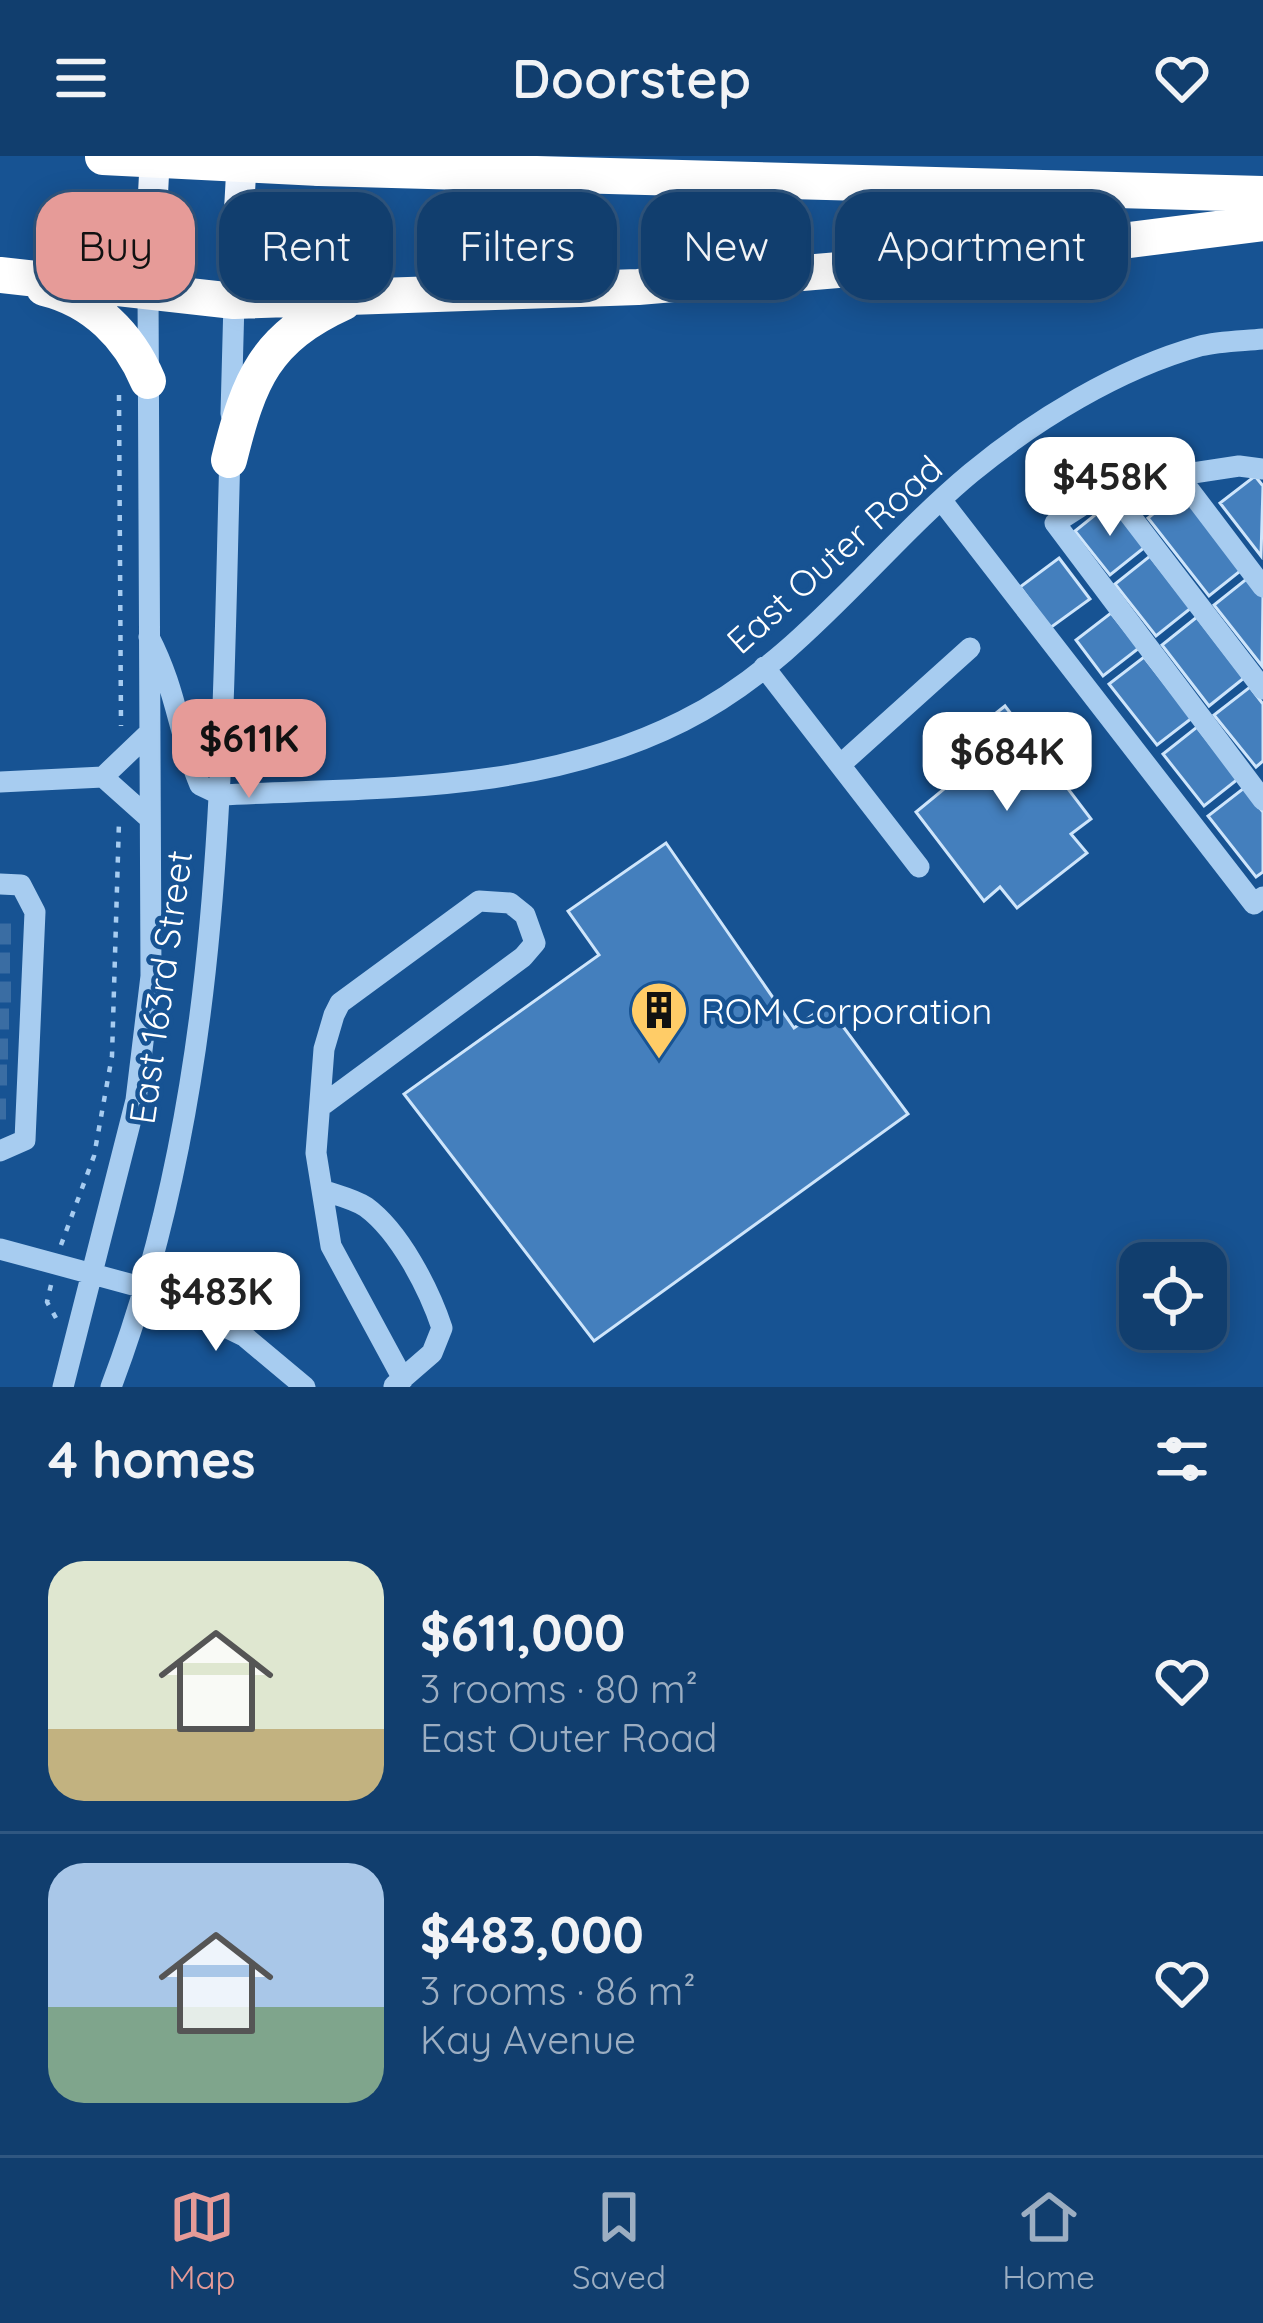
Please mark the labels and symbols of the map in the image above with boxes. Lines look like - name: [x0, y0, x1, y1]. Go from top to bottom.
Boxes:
- pin: $458K: [1026, 437, 1194, 539]
- street label: East Outer Road: [717, 445, 951, 663]
- pin: $611K: [165, 699, 333, 801]
- pin: $684K: [923, 712, 1091, 814]
- street label: East 163rd Street: [119, 847, 201, 1127]
- building icon: ROM Corporation: [628, 979, 690, 1061]
- place label: ROM Corporation: [701, 988, 992, 1033]
- pin: $483K: [132, 1252, 300, 1354]

